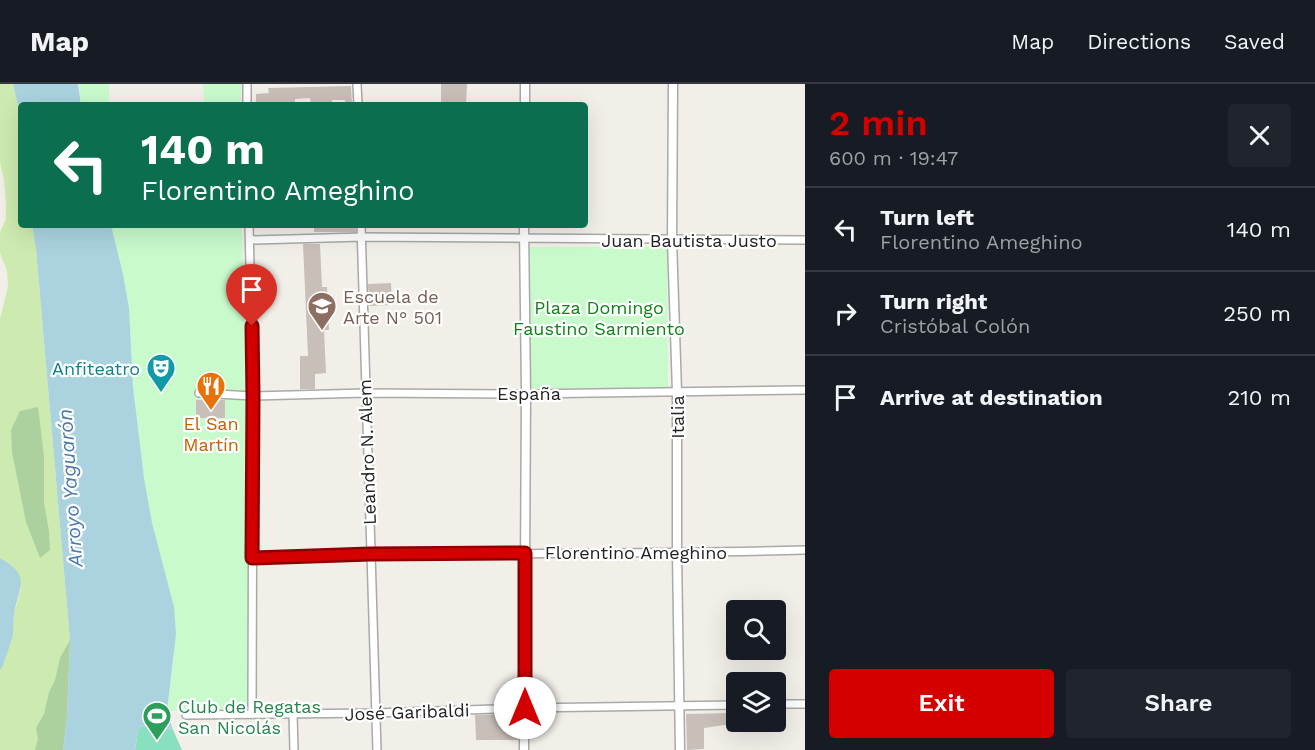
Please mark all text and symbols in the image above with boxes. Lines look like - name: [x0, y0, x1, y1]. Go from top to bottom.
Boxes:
- text: Map: [30, 25, 89, 58]
- text: Map: [1011, 29, 1054, 54]
- text: Directions: [1087, 29, 1191, 54]
- text: Saved: [1224, 29, 1285, 54]
- text: 2 min: [829, 102, 928, 144]
- button: close: [1228, 104, 1291, 167]
- text: 140 m: [141, 125, 265, 174]
- icon: left: [42, 126, 120, 204]
- text: 600 m · 19:47: [829, 146, 958, 170]
- text: Florentino Ameghino: [141, 175, 414, 207]
- text: Turn left: [880, 205, 974, 230]
- icon: left: [829, 213, 862, 246]
- text: 140 m: [1227, 217, 1291, 242]
- street label: Juan Bautista Justo: [601, 230, 777, 251]
- text: Florentino Ameghino: [880, 230, 1083, 254]
- pin: [226, 264, 277, 326]
- icon: arrive: [235, 273, 268, 306]
- place label: Escuela de Arte N° 501: [343, 286, 442, 328]
- text: Turn right: [880, 289, 987, 314]
- school or university icon: Escuela de Arte N° 501: [306, 290, 338, 332]
- park label: Plaza Domingo Faustino Sarmiento: [513, 297, 685, 339]
- icon: right: [829, 297, 862, 330]
- text: 250 m: [1223, 301, 1291, 326]
- text: Cristóbal Colón: [880, 314, 1030, 338]
- theatre icon: Anfiteatro: [145, 352, 177, 394]
- place label: Anfiteatro: [52, 358, 140, 379]
- restaurant icon: El San Martín: [195, 370, 227, 412]
- street label: Leandro N. Alem: [354, 379, 380, 525]
- icon: arrive: [829, 381, 862, 414]
- street label: España: [497, 383, 561, 404]
- text: Arrive at destination: [880, 385, 1103, 410]
- text: 210 m: [1227, 385, 1291, 410]
- street label: Italia: [667, 395, 688, 439]
- water label: Arroyo Yaguarón: [53, 408, 88, 569]
- place label: El San Martín: [183, 413, 239, 455]
- street label: Florentino Ameghino: [545, 542, 727, 563]
- map controls: [726, 600, 786, 732]
- button: search: [726, 600, 786, 660]
- button: Exit: [829, 669, 1054, 738]
- button: Share: [1066, 669, 1291, 738]
- button: layers: [726, 672, 786, 732]
- position arrow: [493, 676, 557, 740]
- place label: Club de Regatas San Nicolás: [178, 696, 321, 738]
- street label: José Garibaldi: [344, 699, 470, 725]
- sports icon: Club de Regatas San Nicolás: [141, 700, 173, 742]

